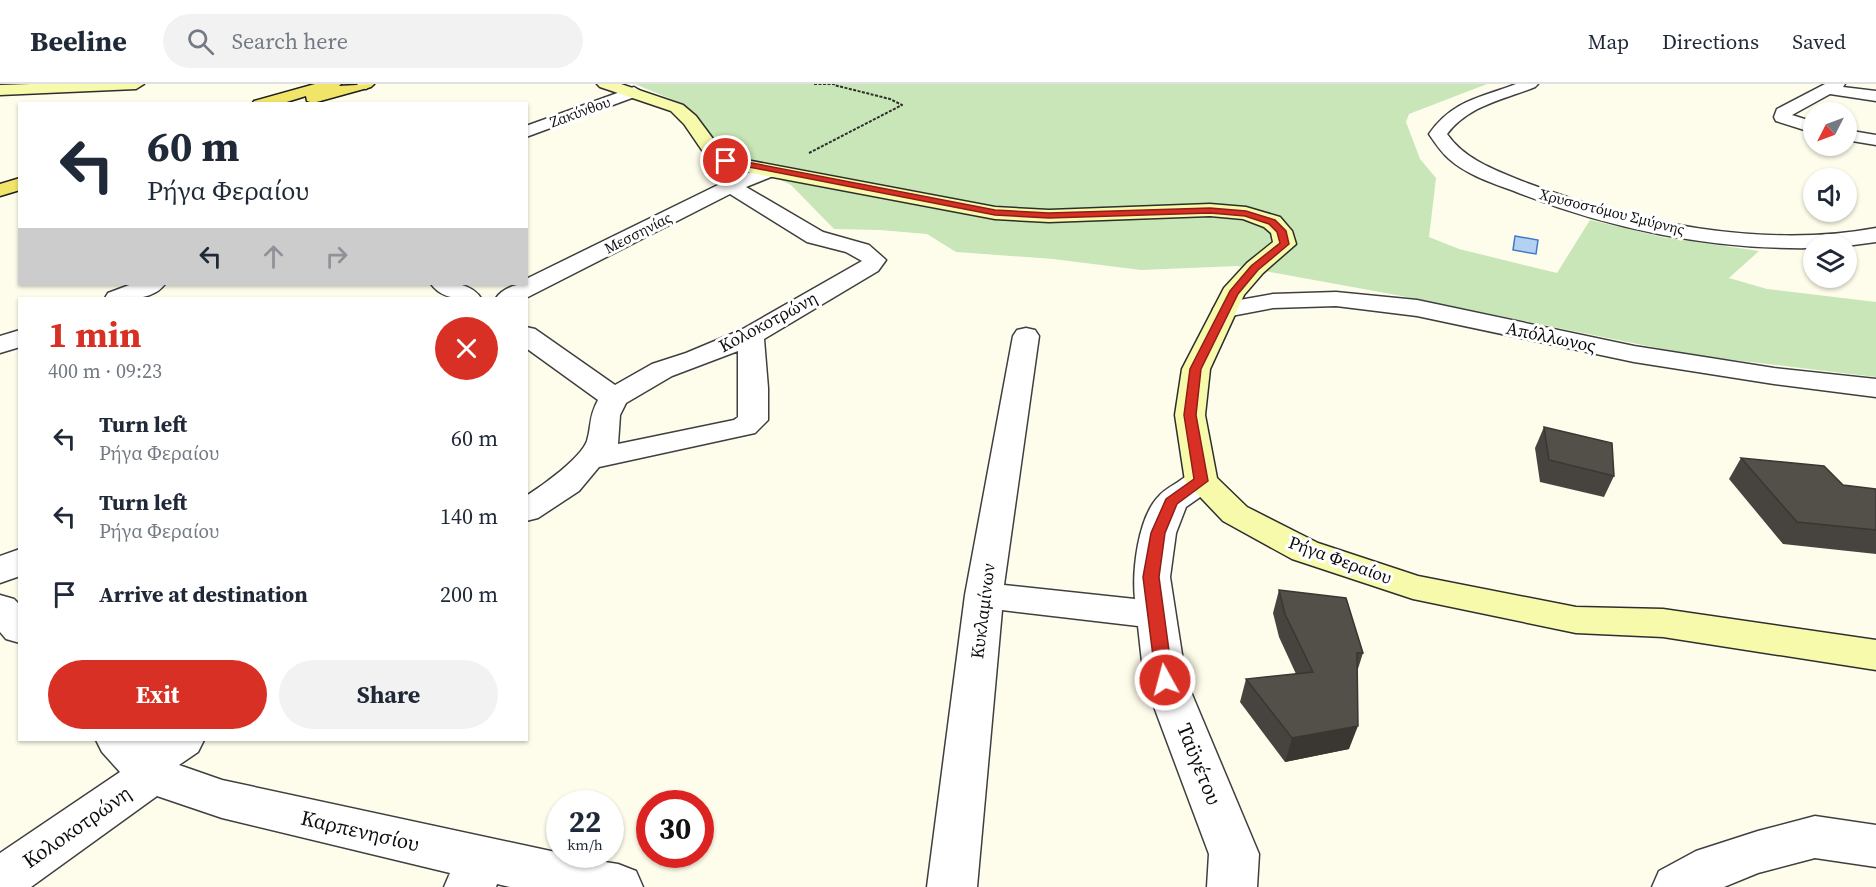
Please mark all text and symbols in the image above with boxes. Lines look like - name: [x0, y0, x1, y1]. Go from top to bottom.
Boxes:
- search box: [163, 14, 583, 68]
- text: Beeline: [30, 22, 127, 60]
- icon: search: [184, 25, 217, 58]
- text: Search here: [232, 26, 348, 56]
- text: Map: [1588, 27, 1629, 56]
- text: Directions: [1662, 27, 1759, 56]
- text: Saved: [1792, 27, 1846, 56]
- street label: Ζακύνθου: [547, 91, 613, 132]
- north arrow: [1803, 102, 1857, 156]
- map controls: [1803, 102, 1857, 288]
- text: 60 m: [147, 117, 240, 175]
- icon: left: [48, 126, 126, 204]
- pin: [700, 135, 751, 186]
- icon: arrive: [709, 144, 742, 177]
- button: sound: [1803, 168, 1857, 222]
- text: Ρήγα Φεραίου: [147, 172, 309, 209]
- street label: Χρυσοστόμου Σμύρνης: [1537, 183, 1687, 240]
- street label: Μεσσηνίας: [601, 207, 675, 258]
- button: layers: [1803, 234, 1857, 288]
- icon: left: [194, 240, 227, 273]
- icon: ahead: [257, 240, 290, 273]
- icon: right: [320, 240, 353, 273]
- street label: Κολοκοτρώνη: [714, 285, 821, 358]
- text: 1 min: [48, 310, 141, 359]
- street label: Απόλλωνος: [1504, 315, 1598, 358]
- button: close: [435, 317, 498, 380]
- text: 400 m · 09:23: [48, 357, 162, 385]
- text: Turn left: [99, 409, 187, 439]
- icon: left: [48, 422, 81, 455]
- text: 60 m: [451, 423, 498, 453]
- text: Ρήγα Φεραίου: [99, 439, 219, 467]
- text: Turn left: [99, 487, 187, 517]
- icon: left: [48, 500, 81, 533]
- text: 140 m: [440, 501, 498, 531]
- text: Ρήγα Φεραίου: [99, 517, 219, 545]
- street label: Ρήγα Φεραίου: [1285, 529, 1395, 590]
- street label: Κυκλαμίνων: [964, 561, 1001, 660]
- icon: arrive: [48, 578, 81, 611]
- text: Arrive at destination: [99, 579, 308, 609]
- text: 200 m: [440, 579, 498, 609]
- position arrow: [1133, 648, 1197, 712]
- button: Exit: [48, 660, 267, 729]
- button: Share: [279, 660, 498, 729]
- street label: Ταϋγέτου: [1170, 719, 1229, 809]
- street label: Κολοκοτρώνη: [17, 778, 137, 875]
- speed limit sign: 30: [636, 790, 714, 868]
- text: 22: [569, 801, 601, 842]
- street label: Καρπενησίου: [298, 803, 422, 858]
- text: km/h: [567, 834, 603, 855]

